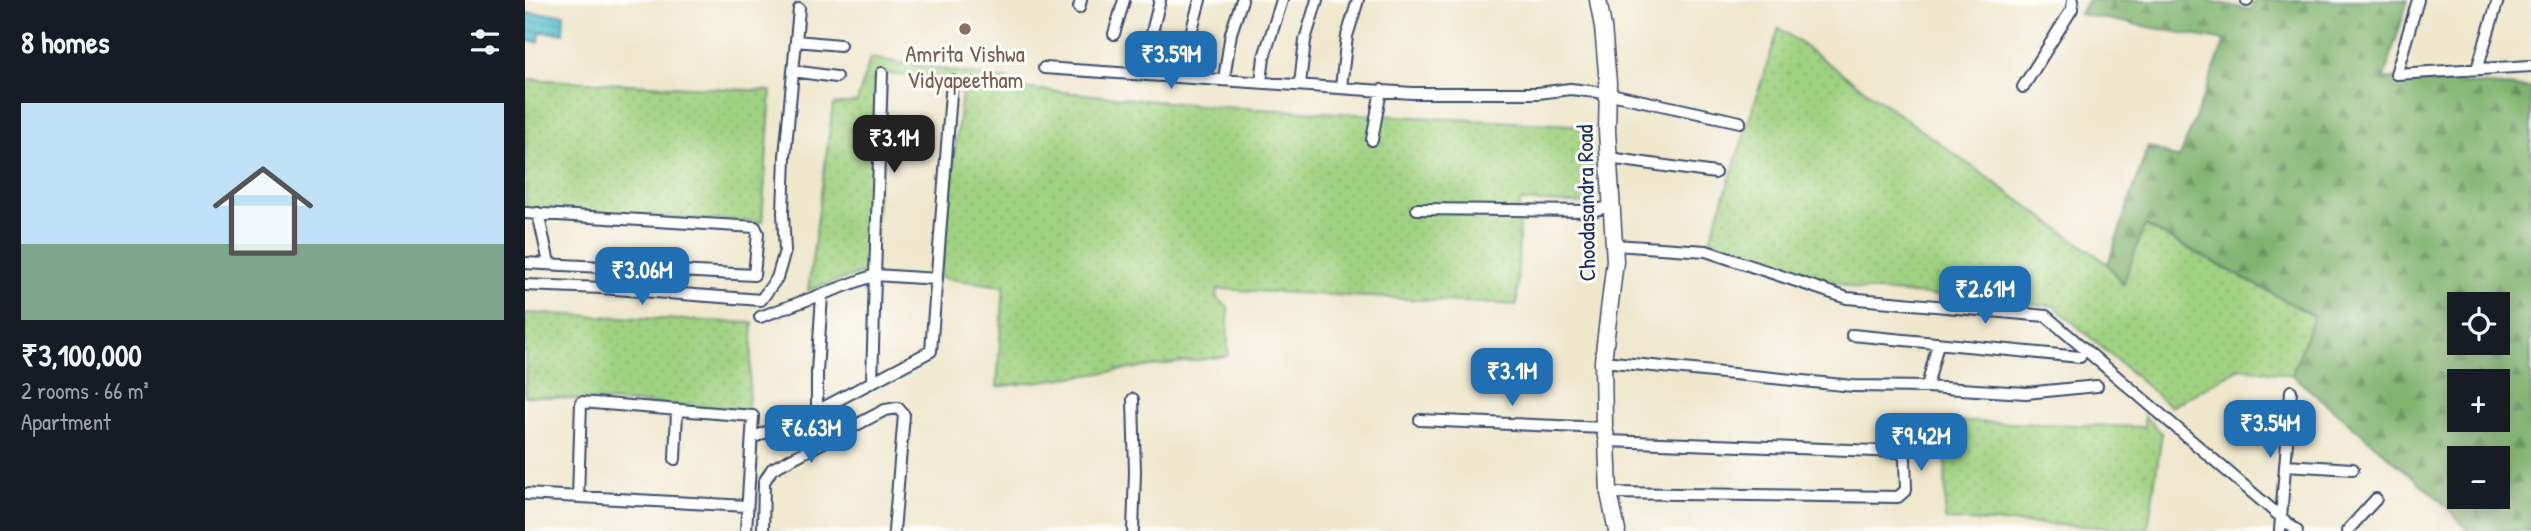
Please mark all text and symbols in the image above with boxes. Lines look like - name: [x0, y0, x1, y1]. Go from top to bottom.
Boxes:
- marker: Amrita Vishwa Vidyapeetham: [957, 21, 973, 37]
- text: 8 homes: [21, 22, 109, 62]
- icon: filters: [466, 23, 504, 61]
- pin: ₹3.59M: [1114, 32, 1228, 91]
- place label: Amrita Vishwa Vidyapeetham: [905, 38, 1025, 95]
- text: ₹3.59M: [1141, 38, 1201, 69]
- pin: ₹3.1M: [845, 116, 943, 175]
- text: ₹3.1M: [869, 122, 919, 153]
- street label: Choodasandra Road: [1569, 124, 1602, 282]
- icon: home: [200, 148, 326, 274]
- pin: ₹3.06M: [585, 247, 699, 307]
- text: ₹3.06M: [611, 254, 673, 285]
- pin: ₹2.61M: [1928, 266, 2042, 326]
- text: ₹2.61M: [1955, 273, 2015, 304]
- map controls: [2447, 292, 2510, 509]
- button: locate: [2447, 292, 2510, 355]
- text: ₹3,100,000: [21, 335, 142, 375]
- pin: ₹3.1M: [1463, 348, 1561, 408]
- text: ₹3.1M: [1487, 355, 1537, 386]
- button: +: [2447, 369, 2510, 432]
- text: 2 rooms · 66 m²: [21, 375, 149, 406]
- pin: ₹3.54M: [2213, 400, 2327, 460]
- text: Apartment: [21, 406, 111, 437]
- pin: ₹6.63M: [754, 406, 868, 465]
- text: ₹3.54M: [2240, 407, 2300, 438]
- text: ₹6.63M: [781, 412, 841, 443]
- pin: ₹9.42M: [1864, 414, 1978, 473]
- text: ₹9.42M: [1891, 420, 1951, 451]
- button: −: [2447, 446, 2510, 509]

